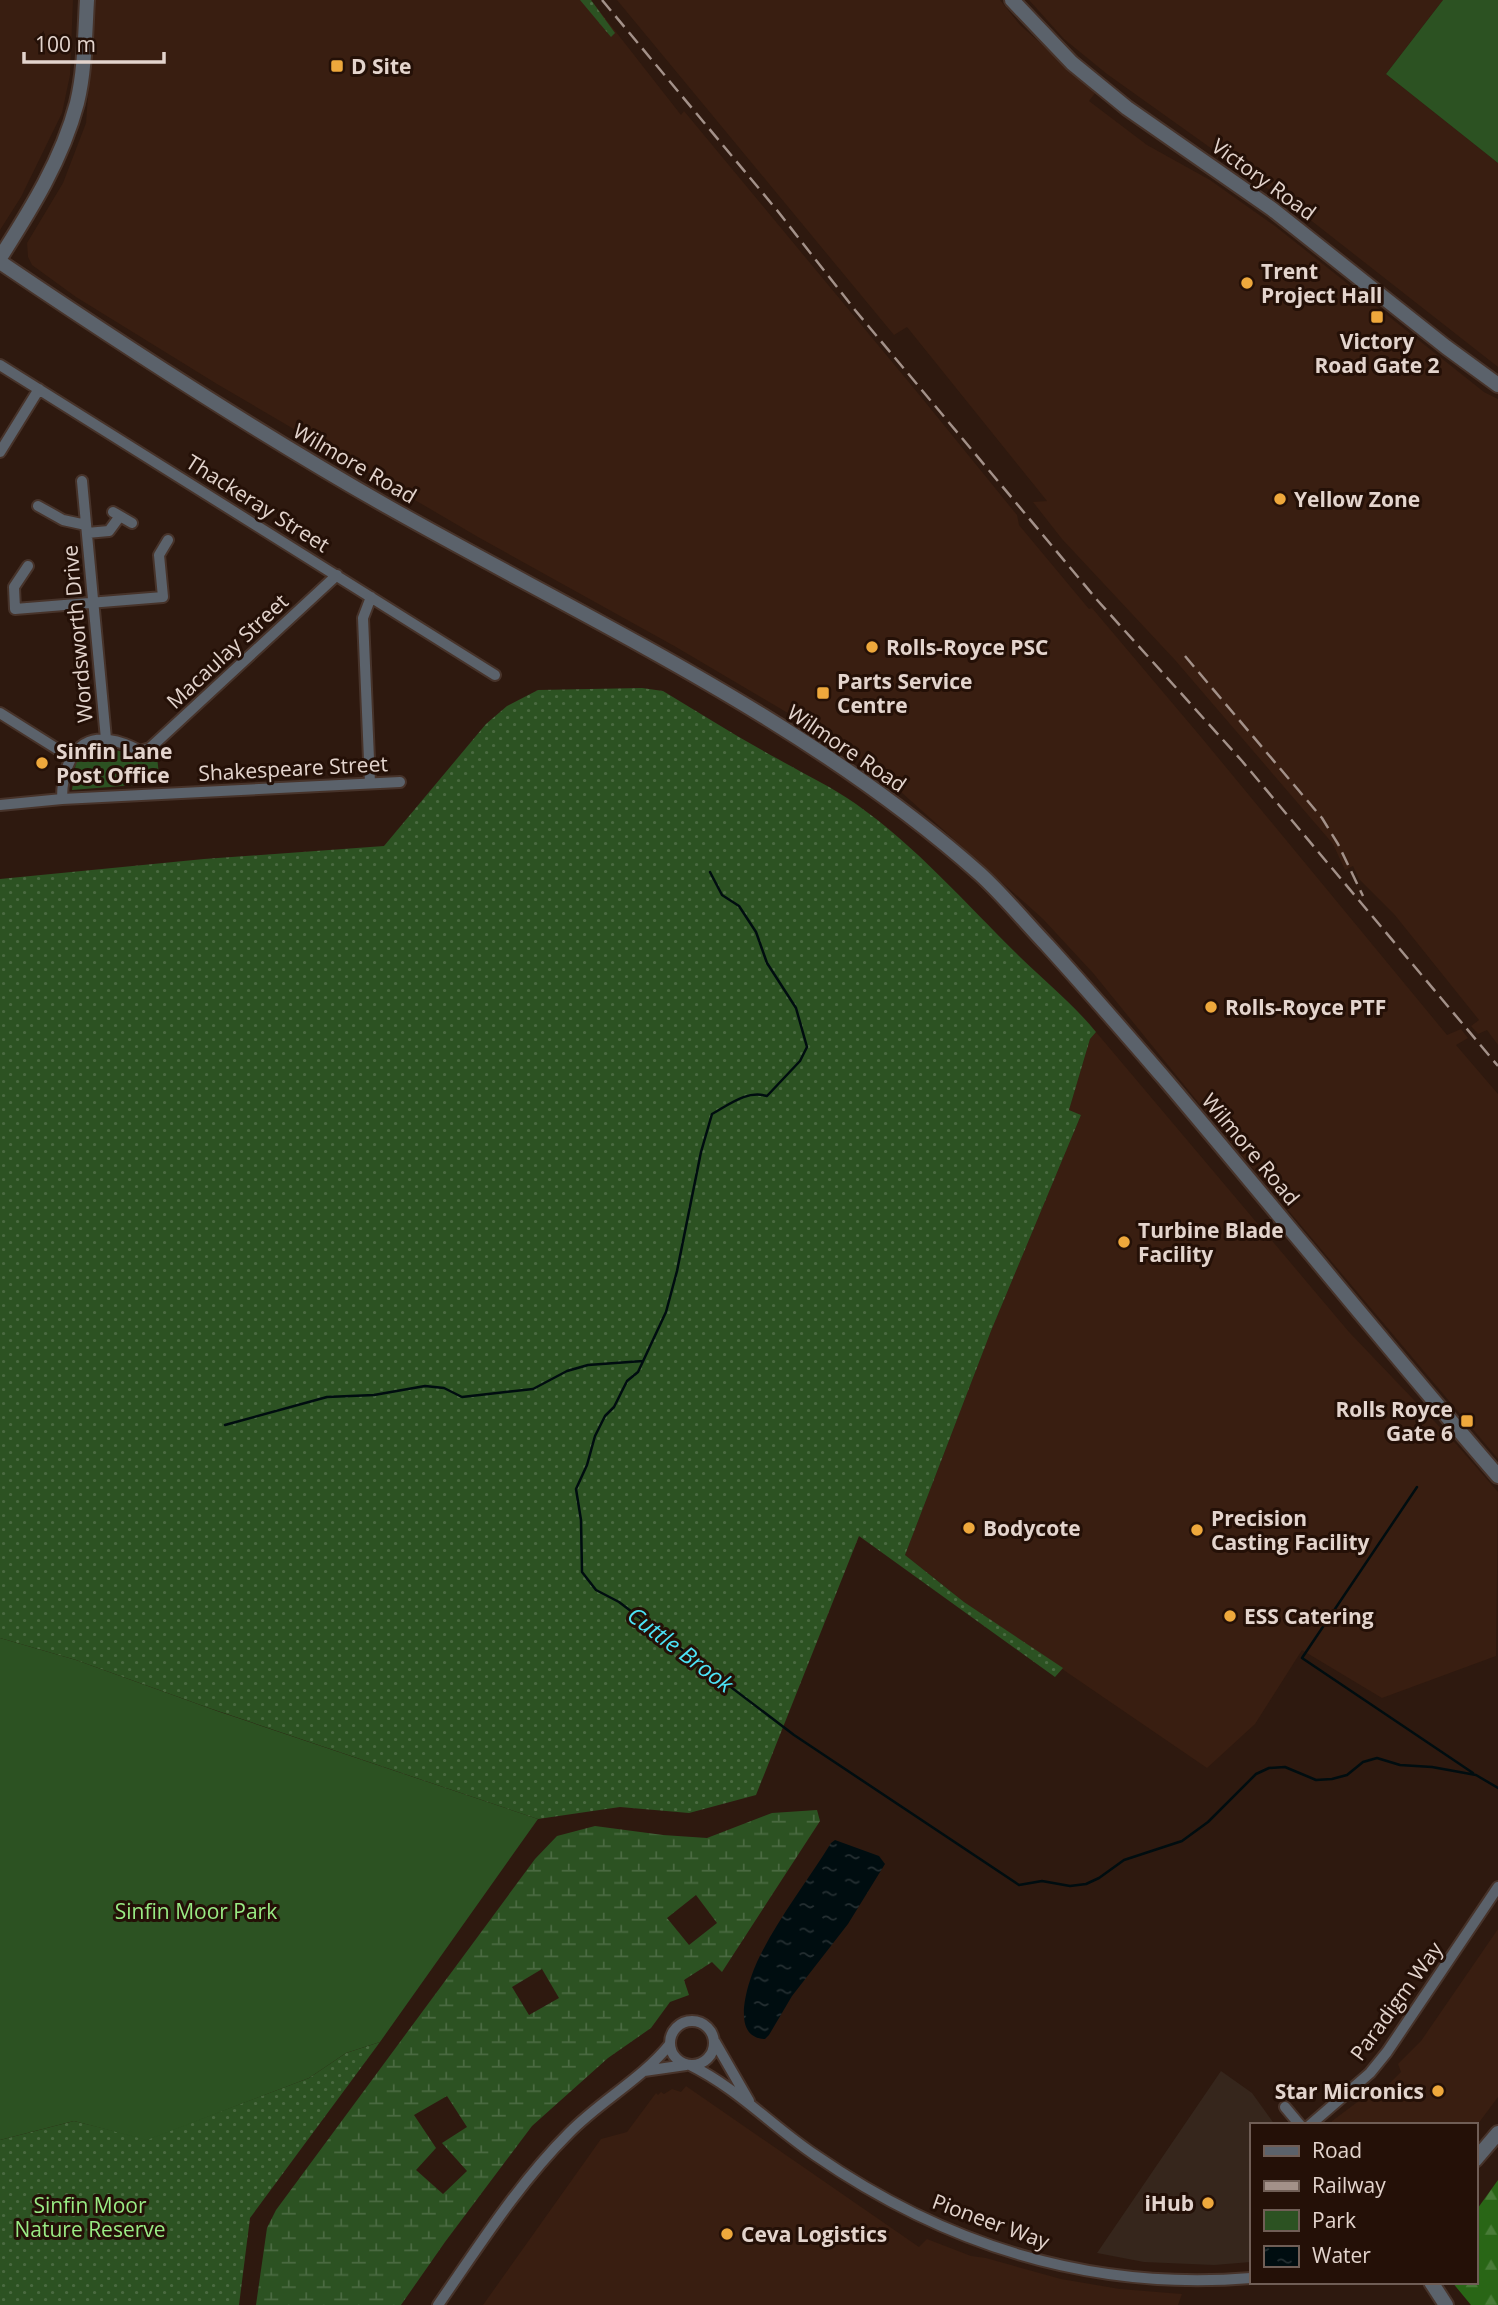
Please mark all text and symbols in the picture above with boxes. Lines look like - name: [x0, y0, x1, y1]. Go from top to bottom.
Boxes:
- scale bar: [24, 21, 164, 65]
- text: 100 m: [35, 30, 96, 58]
- place label: D Site: [351, 52, 412, 80]
- marker: D Site: [329, 58, 345, 74]
- street label: Victory Road: [1206, 132, 1322, 226]
- place label: Trent Project Hall: [1261, 257, 1382, 309]
- marker: Trent Project Hall: [1239, 275, 1255, 291]
- marker: Victory Road Gate 2: [1369, 309, 1385, 325]
- place label: Victory Road Gate 2: [1314, 327, 1440, 379]
- street label: Wilmore Road: [288, 416, 422, 510]
- street label: Thackeray Street: [181, 448, 335, 558]
- place label: Yellow Zone: [1294, 485, 1420, 513]
- marker: Yellow Zone: [1272, 491, 1288, 507]
- street label: Wordsworth Drive: [55, 544, 99, 724]
- street label: Macaulay Street: [160, 587, 294, 715]
- place label: Rolls-Royce PSC: [886, 633, 1048, 661]
- marker: Rolls-Royce PSC: [864, 639, 880, 655]
- place label: Parts Service Centre: [837, 667, 973, 719]
- marker: Parts Service Centre: [815, 685, 831, 701]
- street label: Wilmore Road: [782, 698, 912, 798]
- place label: Sinfin Lane Post Office: [56, 737, 172, 789]
- street label: Shakespeare Street: [198, 749, 388, 787]
- marker: Sinfin Lane Post Office: [34, 755, 50, 771]
- place label: Rolls-Royce PTF: [1225, 993, 1386, 1021]
- marker: Rolls-Royce PTF: [1203, 999, 1219, 1015]
- street label: Wilmore Road: [1196, 1087, 1306, 1211]
- place label: Turbine Blade Facility: [1138, 1216, 1284, 1268]
- marker: Turbine Blade Facility: [1116, 1234, 1132, 1250]
- place label: Rolls Royce Gate 6: [1335, 1395, 1453, 1447]
- marker: Rolls Royce Gate 6: [1459, 1413, 1475, 1429]
- place label: Precision Casting Facility: [1211, 1504, 1369, 1556]
- place label: Bodycote: [983, 1514, 1081, 1542]
- marker: Bodycote: [961, 1520, 977, 1536]
- marker: Precision Casting Facility: [1189, 1522, 1205, 1538]
- water label: Cuttle Brook: [621, 1599, 741, 1700]
- place label: ESS Catering: [1244, 1602, 1374, 1630]
- marker: ESS Catering: [1222, 1608, 1238, 1624]
- park label: Sinfin Moor Park: [115, 1897, 277, 1925]
- street label: Paradigm Way: [1343, 1936, 1449, 2066]
- place label: Star Micronics: [1275, 2077, 1424, 2105]
- marker: Star Micronics: [1430, 2083, 1446, 2099]
- legend: [1250, 2123, 1477, 2284]
- text: Road: [1312, 2136, 1362, 2164]
- text: Railway: [1312, 2171, 1386, 2199]
- street label: Pioneer Way: [929, 2187, 1054, 2255]
- place label: iHub: [1144, 2189, 1194, 2217]
- park label: Sinfin Moor Nature Reserve: [14, 2191, 166, 2243]
- marker: iHub: [1200, 2195, 1216, 2211]
- text: Park: [1312, 2206, 1356, 2234]
- place label: Ceva Logistics: [741, 2220, 887, 2248]
- marker: Ceva Logistics: [719, 2226, 735, 2242]
- text: Water: [1312, 2241, 1371, 2269]

